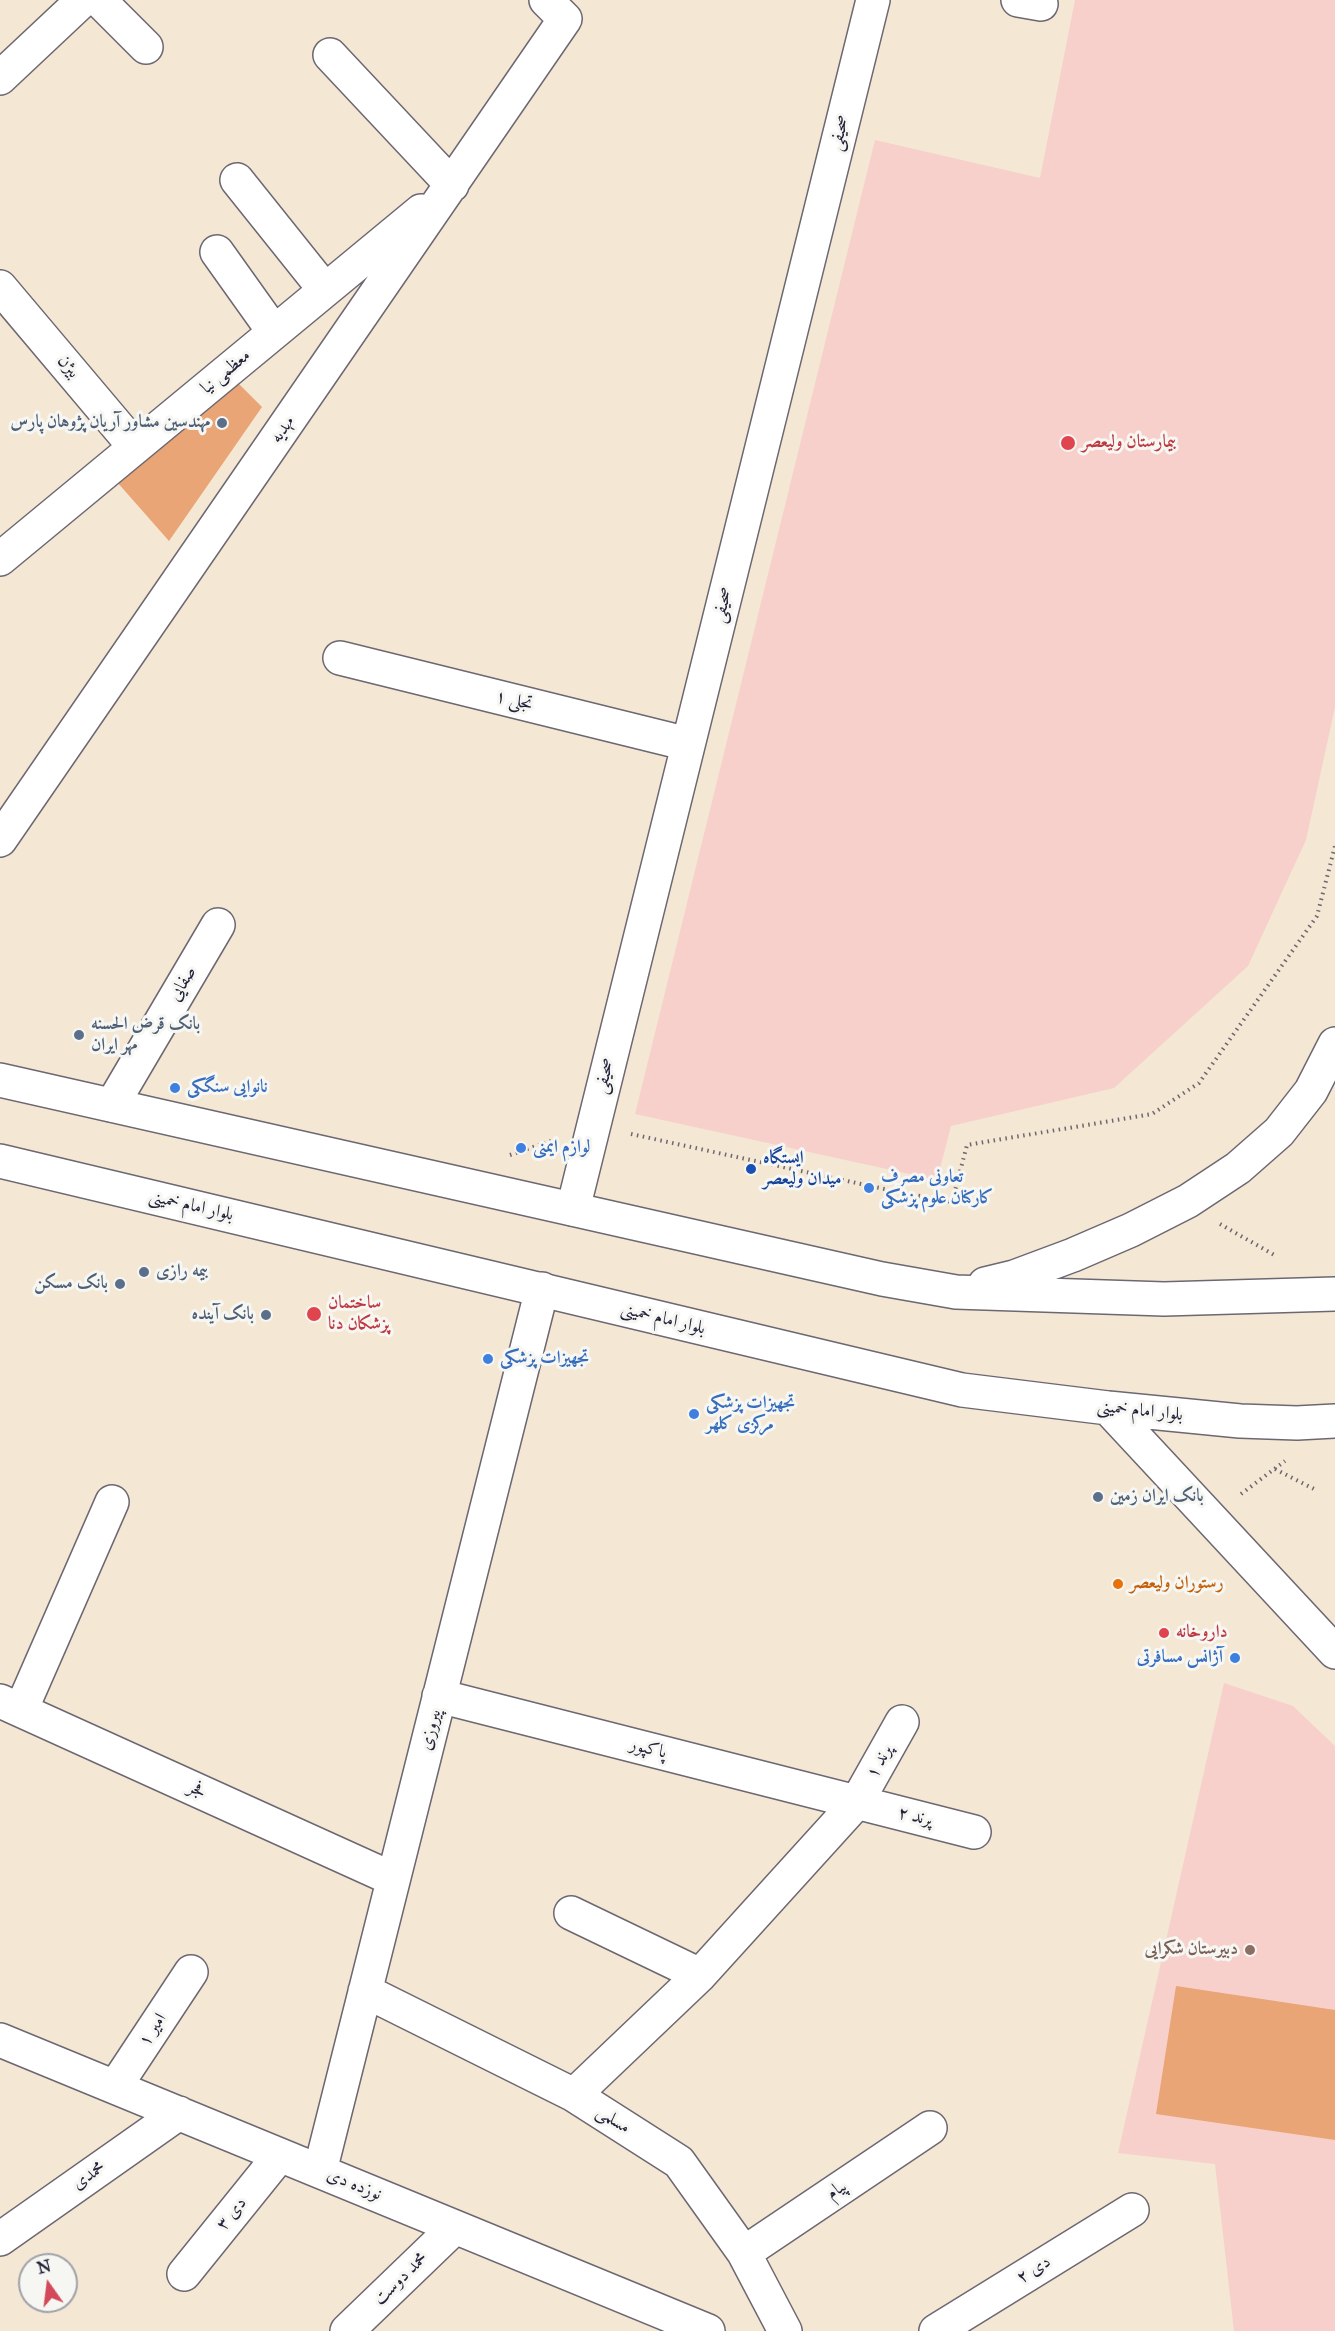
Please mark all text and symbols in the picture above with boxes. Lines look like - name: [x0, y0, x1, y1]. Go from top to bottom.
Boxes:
- street label: صحیفی: [825, 113, 855, 153]
- street label: معظمی نیا: [197, 345, 255, 399]
- street label: بیژن: [52, 351, 84, 383]
- place label: مهندسین مشاور آریان پژوهان پارس: [10, 412, 210, 434]
- street label: مهدیه: [266, 412, 300, 448]
- marker: مهندسین مشاور آریان پژوهان پارس: [215, 416, 229, 430]
- place label: بیمارستان ولیعصر: [1082, 432, 1176, 454]
- marker: بیمارستان ولیعصر: [1059, 434, 1077, 452]
- street label: صحیفی: [708, 585, 738, 625]
- street label: تجلی ١: [493, 686, 535, 716]
- street label: صفایی: [164, 963, 202, 1005]
- place label: بانک قرض الحسنه مهر ایران: [91, 1014, 200, 1056]
- marker: بانک قرض الحسنه مهر ایران: [72, 1028, 86, 1042]
- street label: صحیفی: [590, 1056, 620, 1096]
- place label: نانوایی سنگکی: [187, 1077, 268, 1099]
- marker: نانوایی سنگکی: [168, 1081, 182, 1095]
- place label: لوازم ایمنی: [533, 1137, 590, 1159]
- marker: لوازم ایمنی: [514, 1141, 528, 1155]
- place label: ایستگاه میدان ولیعصر: [763, 1148, 841, 1190]
- marker: ایستگاه میدان ولیعصر: [744, 1162, 758, 1176]
- place label: تعاونی مصرف کارکنان علوم پزشکی: [881, 1167, 994, 1210]
- marker: تعاونی مصرف کارکنان علوم پزشکی: [862, 1181, 876, 1195]
- street label: بلوار امام خمینی: [146, 1186, 236, 1226]
- place label: بیمه رازی: [156, 1261, 208, 1283]
- marker: بیمه رازی: [137, 1265, 151, 1279]
- place label: بانک مسکن: [34, 1273, 108, 1295]
- marker: بانک مسکن: [113, 1277, 127, 1291]
- place label: ساختمان پزشکان دنا: [328, 1293, 390, 1336]
- street label: بلوار امام خمینی: [618, 1298, 708, 1340]
- place label: بانک آینده: [191, 1304, 254, 1326]
- marker: ساختمان پزشکان دنا: [305, 1305, 323, 1323]
- marker: بانک آینده: [259, 1308, 273, 1322]
- place label: تجهیزات پزشکی: [500, 1348, 589, 1370]
- marker: تجهیزات پزشکی: [481, 1352, 495, 1366]
- place label: تجهیزات پزشکی مرکزی کلهر: [706, 1393, 795, 1436]
- street label: بلوار امام خمینی: [1096, 1396, 1184, 1426]
- marker: تجهیزات پزشکی مرکزی کلهر: [687, 1407, 701, 1421]
- place label: بانک ایران زمین: [1110, 1486, 1204, 1508]
- marker: بانک ایران زمین: [1091, 1490, 1105, 1504]
- place label: رستوران ولیعصر: [1130, 1573, 1224, 1595]
- marker: رستوران ولیعصر: [1111, 1577, 1125, 1591]
- place label: داروخانه: [1176, 1622, 1228, 1644]
- marker: داروخانه: [1157, 1626, 1171, 1640]
- place label: آژانس مسافرتی: [1137, 1647, 1223, 1669]
- marker: آژانس مسافرتی: [1228, 1651, 1242, 1665]
- street label: پیروزی: [416, 1707, 446, 1753]
- street label: پاکپور: [627, 1734, 669, 1764]
- street label: پرند ۱: [862, 1742, 898, 1782]
- street label: فجر: [184, 1776, 210, 1804]
- street label: پرند ۲: [896, 1802, 934, 1832]
- place label: دبیرستان شکرایی: [1144, 1939, 1238, 1961]
- marker: دبیرستان شکرایی: [1243, 1943, 1257, 1957]
- street label: امیر ۱: [134, 2009, 172, 2051]
- street label: مسلمی: [592, 2101, 634, 2139]
- street label: محمدی: [68, 2157, 110, 2195]
- street label: نوزده دی: [323, 2164, 385, 2206]
- street label: پیام: [822, 2175, 852, 2205]
- street label: دی ۳: [212, 2193, 252, 2235]
- street label: محمد دوست: [369, 2248, 433, 2310]
- street label: دی ۲: [1013, 2251, 1055, 2289]
- north arrow: [18, 2253, 78, 2313]
- text: N: [35, 2256, 53, 2278]

